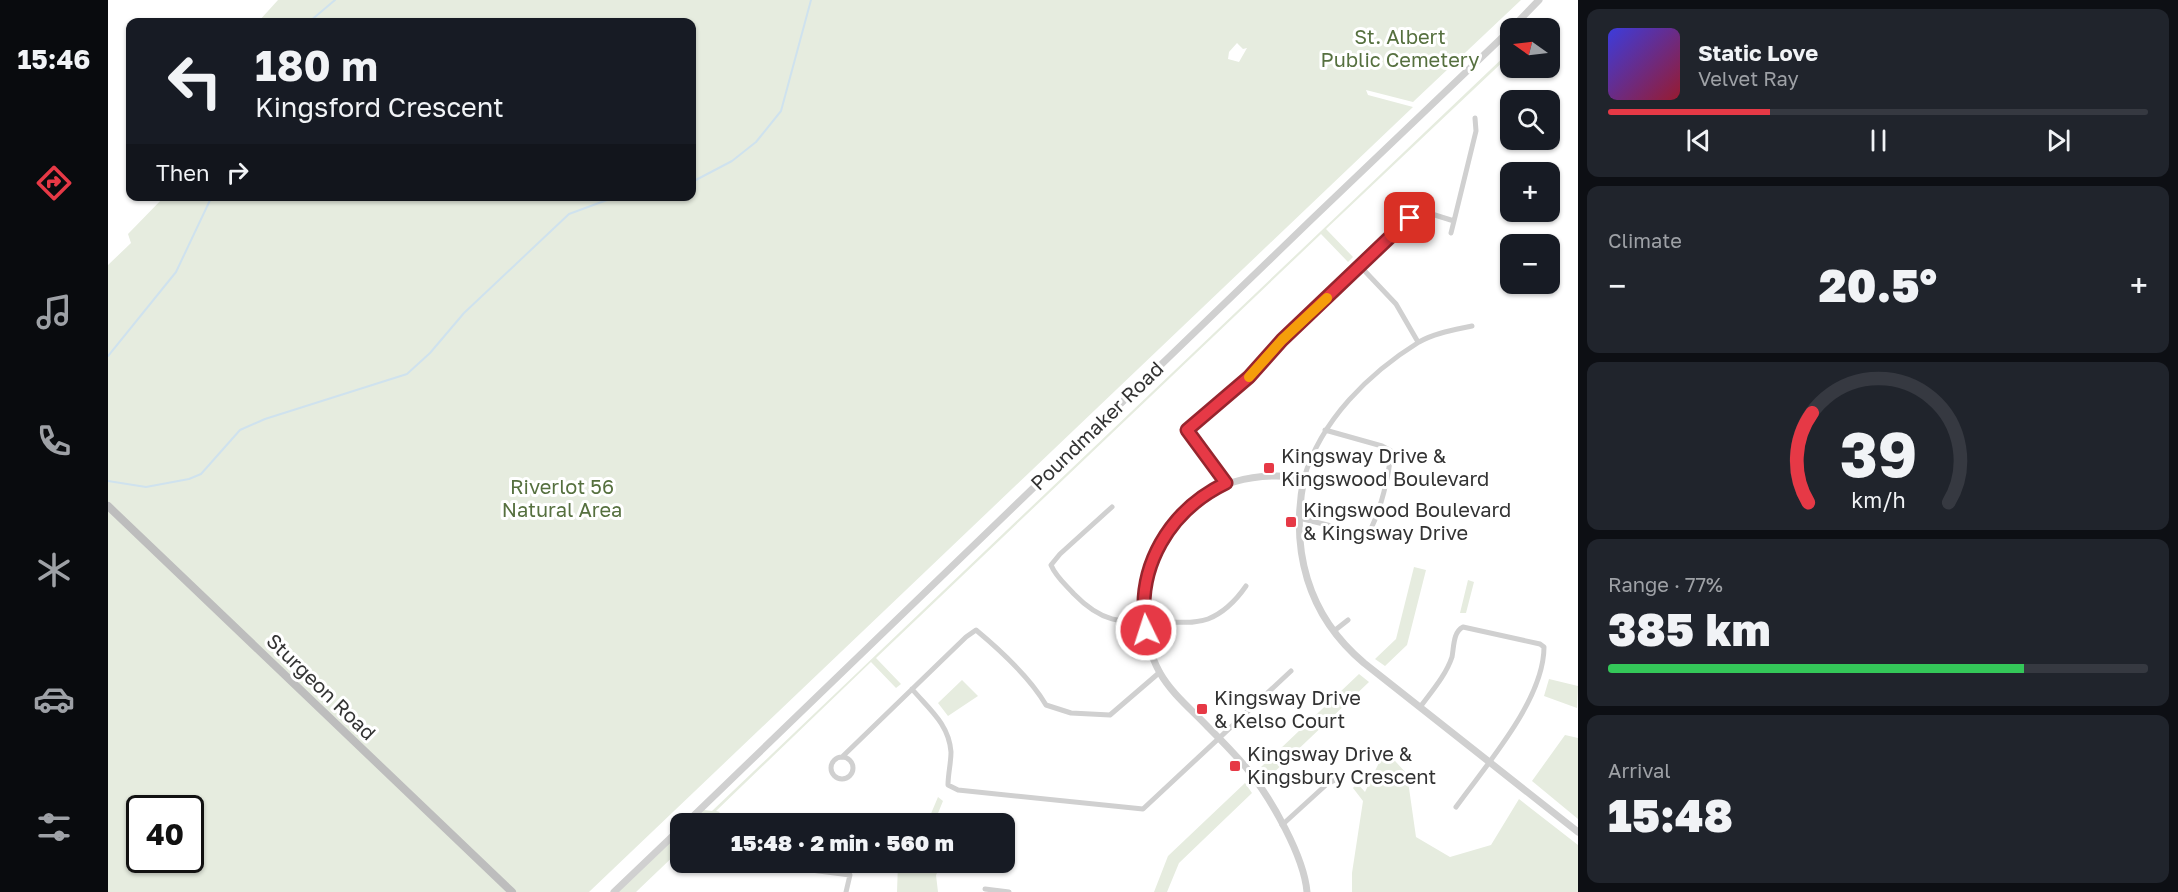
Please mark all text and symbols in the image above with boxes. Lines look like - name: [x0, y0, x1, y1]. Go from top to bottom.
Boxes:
- north arrow: [1500, 18, 1560, 78]
- map controls: [1500, 18, 1560, 294]
- park label: St. Albert Public Cemetery: [1321, 24, 1479, 71]
- text: Static Love: [1698, 39, 1818, 66]
- text: 180 m: [255, 40, 378, 90]
- icon: left: [156, 42, 234, 120]
- text: 15:46: [17, 43, 91, 75]
- text: Velvet Ray: [1698, 66, 1799, 90]
- button: search: [1500, 90, 1560, 150]
- text: Kingsford Crescent: [255, 91, 504, 123]
- icon: previous: [1682, 124, 1715, 157]
- icon: pause: [1862, 124, 1895, 157]
- icon: next: [2042, 124, 2075, 157]
- icon: right: [221, 156, 254, 189]
- text: Then: [156, 159, 209, 186]
- icon: directions: [33, 162, 75, 204]
- button: +: [1500, 162, 1560, 222]
- pin: [1384, 192, 1435, 243]
- icon: arrive: [1393, 201, 1426, 234]
- text: Climate: [1608, 228, 1682, 252]
- button: −: [1500, 234, 1560, 294]
- text: 20.5°: [1819, 258, 1937, 312]
- text: −: [1608, 266, 1626, 305]
- text: +: [2130, 266, 2148, 305]
- icon: music: [33, 291, 75, 333]
- street label: Poundmaker Road: [1025, 356, 1168, 495]
- text: 39: [1839, 416, 1917, 491]
- icon: phone: [33, 420, 75, 462]
- place label: Kingsway Drive & Kingswood Boulevard: [1281, 443, 1489, 490]
- marker: Kingsway Drive & Kingswood Boulevard: [1262, 461, 1276, 475]
- park label: Riverlot 56 Natural Area: [502, 474, 622, 521]
- text: km/h: [1851, 487, 1905, 513]
- place label: Kingswood Boulevard & Kingsway Drive: [1303, 497, 1511, 544]
- marker: Kingswood Boulevard & Kingsway Drive: [1284, 515, 1298, 529]
- icon: climate: [33, 549, 75, 591]
- text: Range · 77%: [1608, 572, 1723, 596]
- position arrow: [1114, 598, 1178, 662]
- text: 385 km: [1608, 602, 1771, 656]
- street label: Sturgeon Road: [262, 628, 381, 744]
- icon: car: [33, 678, 75, 720]
- place label: Kingsway Drive & Kelso Court: [1214, 685, 1361, 732]
- marker: Kingsway Drive & Kelso Court: [1195, 702, 1209, 716]
- place label: Kingsway Drive & Kingsbury Crescent: [1247, 741, 1436, 788]
- text: Arrival: [1608, 758, 1671, 782]
- marker: Kingsway Drive & Kingsbury Crescent: [1228, 759, 1242, 773]
- text: 15:48: [1608, 788, 1733, 842]
- speed limit sign: 40: [126, 795, 204, 873]
- icon: filters: [33, 806, 75, 848]
- text: 15:48 · 2 min · 560 m: [731, 829, 954, 856]

